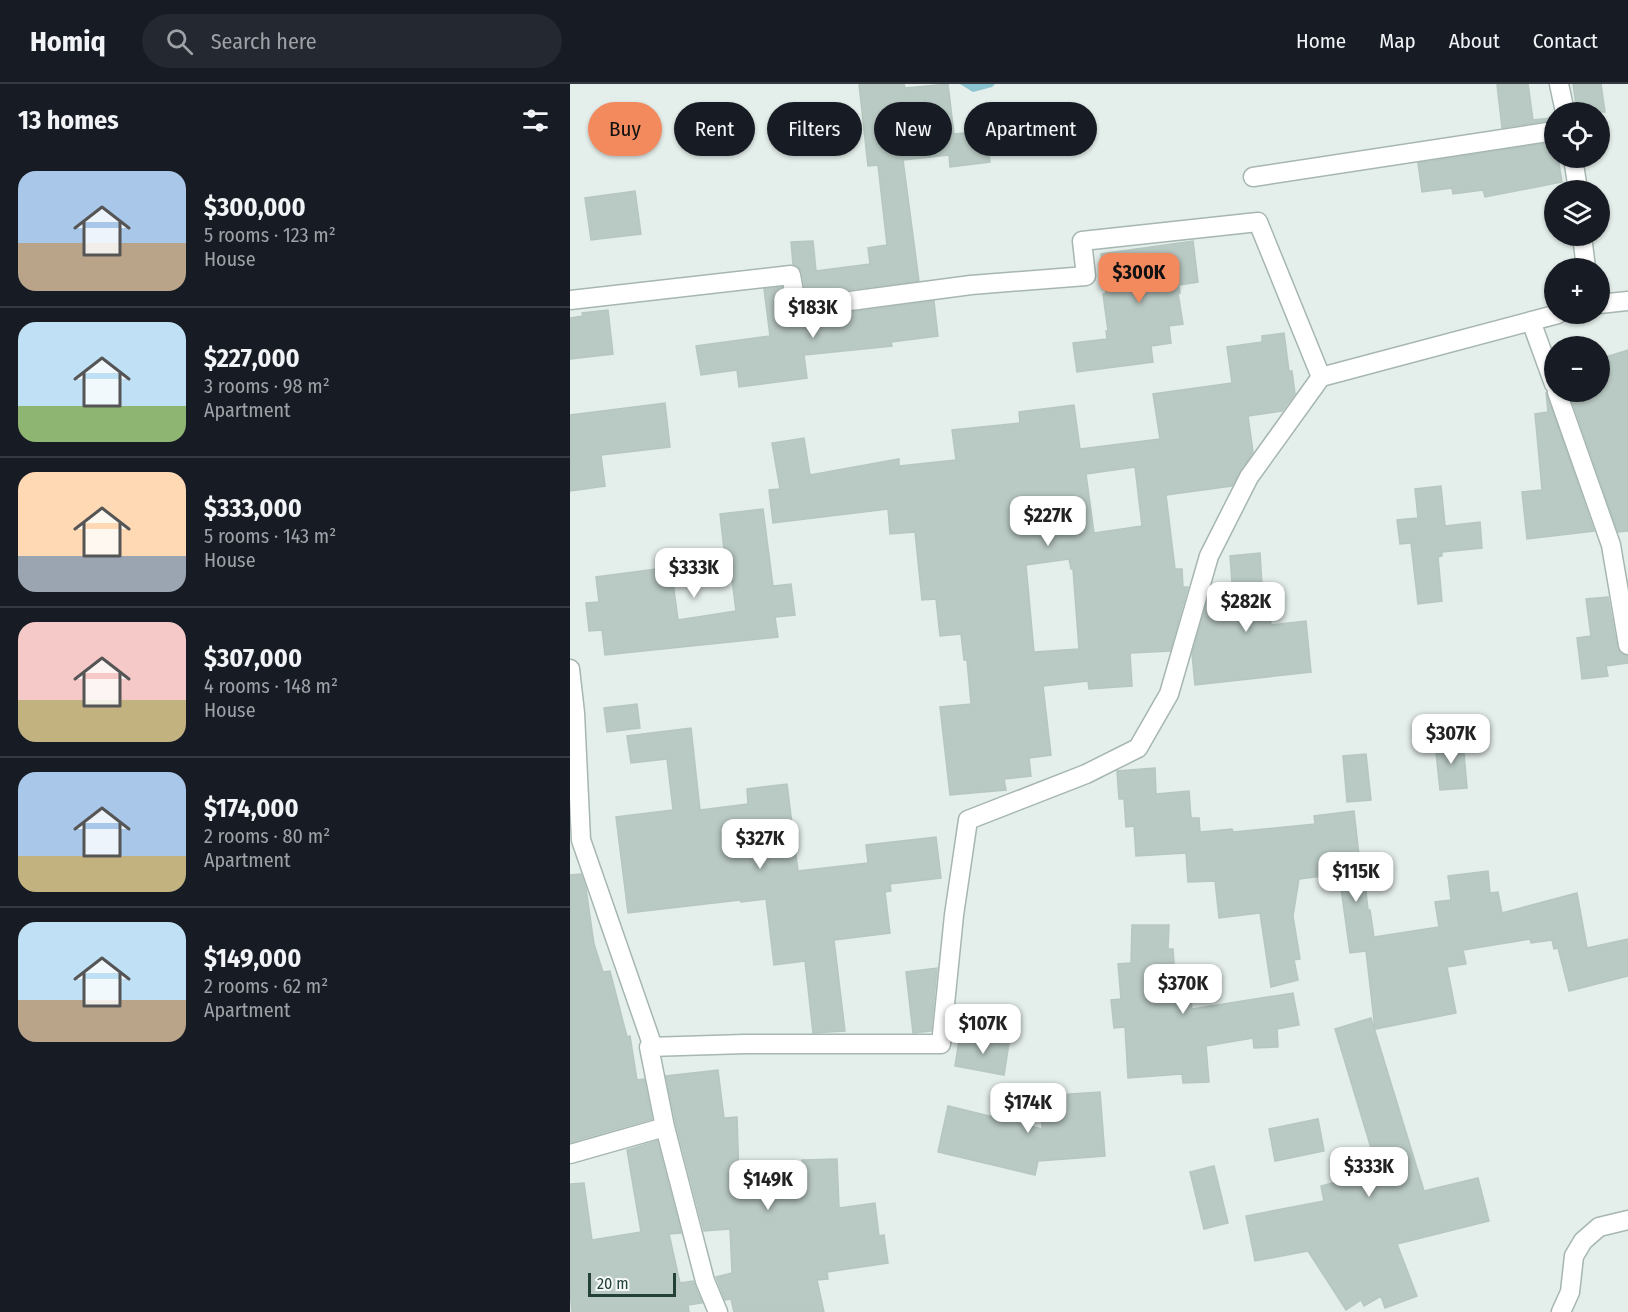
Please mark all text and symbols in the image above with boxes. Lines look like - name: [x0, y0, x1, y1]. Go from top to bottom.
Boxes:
- search box: [142, 14, 562, 68]
- text: Homiq: [30, 25, 106, 58]
- icon: search: [163, 25, 196, 58]
- text: Search here: [211, 28, 317, 55]
- text: Home: [1296, 28, 1346, 54]
- text: Map: [1379, 28, 1416, 54]
- text: About: [1449, 28, 1500, 54]
- text: Contact: [1533, 28, 1598, 54]
- chip: Buy: [588, 102, 662, 156]
- chip: Rent: [674, 102, 755, 156]
- chip: Filters: [767, 102, 862, 156]
- chip: New: [874, 102, 952, 156]
- chip: Apartment: [964, 102, 1097, 156]
- map controls: [1544, 102, 1610, 402]
- button: locate: [1544, 102, 1610, 168]
- icon: filters: [519, 104, 552, 137]
- text: 13 homes: [18, 105, 119, 136]
- button: layers: [1544, 180, 1610, 246]
- text: $300,000: [204, 192, 306, 223]
- icon: home: [66, 195, 138, 267]
- text: 5 rooms · 123 m²: [204, 223, 336, 247]
- text: House: [204, 247, 256, 271]
- pin: $300K: [1097, 253, 1181, 304]
- button: +: [1544, 258, 1610, 324]
- text: $300K: [1113, 260, 1165, 284]
- pin: $183K: [771, 288, 855, 339]
- text: $183K: [788, 295, 838, 319]
- button: −: [1544, 336, 1610, 402]
- text: $227,000: [204, 343, 300, 374]
- icon: home: [66, 346, 138, 418]
- text: 3 rooms · 98 m²: [204, 374, 330, 398]
- text: Apartment: [204, 398, 291, 422]
- text: $333,000: [204, 493, 302, 524]
- icon: home: [66, 496, 138, 568]
- pin: $227K: [1006, 496, 1090, 547]
- text: $227K: [1024, 503, 1072, 527]
- text: 5 rooms · 143 m²: [204, 524, 336, 548]
- text: House: [204, 548, 256, 572]
- pin: $333K: [652, 548, 736, 599]
- text: $333K: [669, 555, 719, 579]
- pin: $282K: [1204, 582, 1288, 633]
- text: $282K: [1221, 589, 1271, 613]
- text: $307,000: [204, 643, 302, 674]
- icon: home: [66, 646, 138, 718]
- text: 4 rooms · 148 m²: [204, 674, 338, 698]
- text: House: [204, 698, 256, 722]
- pin: $307K: [1409, 714, 1493, 765]
- text: $307K: [1426, 721, 1476, 745]
- text: $174,000: [204, 793, 299, 824]
- icon: home: [66, 796, 138, 868]
- pin: $327K: [718, 819, 802, 870]
- text: 2 rooms · 80 m²: [204, 824, 330, 848]
- text: $327K: [736, 826, 784, 850]
- text: Apartment: [204, 848, 291, 872]
- pin: $115K: [1314, 852, 1398, 903]
- text: $115K: [1332, 859, 1380, 883]
- text: $149,000: [204, 943, 301, 974]
- icon: home: [66, 946, 138, 1018]
- pin: $370K: [1141, 964, 1225, 1015]
- text: $370K: [1158, 971, 1208, 995]
- text: 2 rooms · 62 m²: [204, 974, 328, 998]
- text: Apartment: [204, 998, 291, 1022]
- pin: $107K: [941, 1004, 1025, 1055]
- text: $107K: [959, 1011, 1007, 1035]
- pin: $174K: [986, 1083, 1070, 1134]
- text: $174K: [1004, 1090, 1052, 1114]
- pin: $333K: [1327, 1147, 1411, 1198]
- text: $333K: [1344, 1154, 1394, 1178]
- pin: $149K: [726, 1160, 810, 1211]
- text: $149K: [743, 1167, 793, 1191]
- scale bar: [588, 1270, 676, 1298]
- text: 20 m: [597, 1274, 628, 1293]

